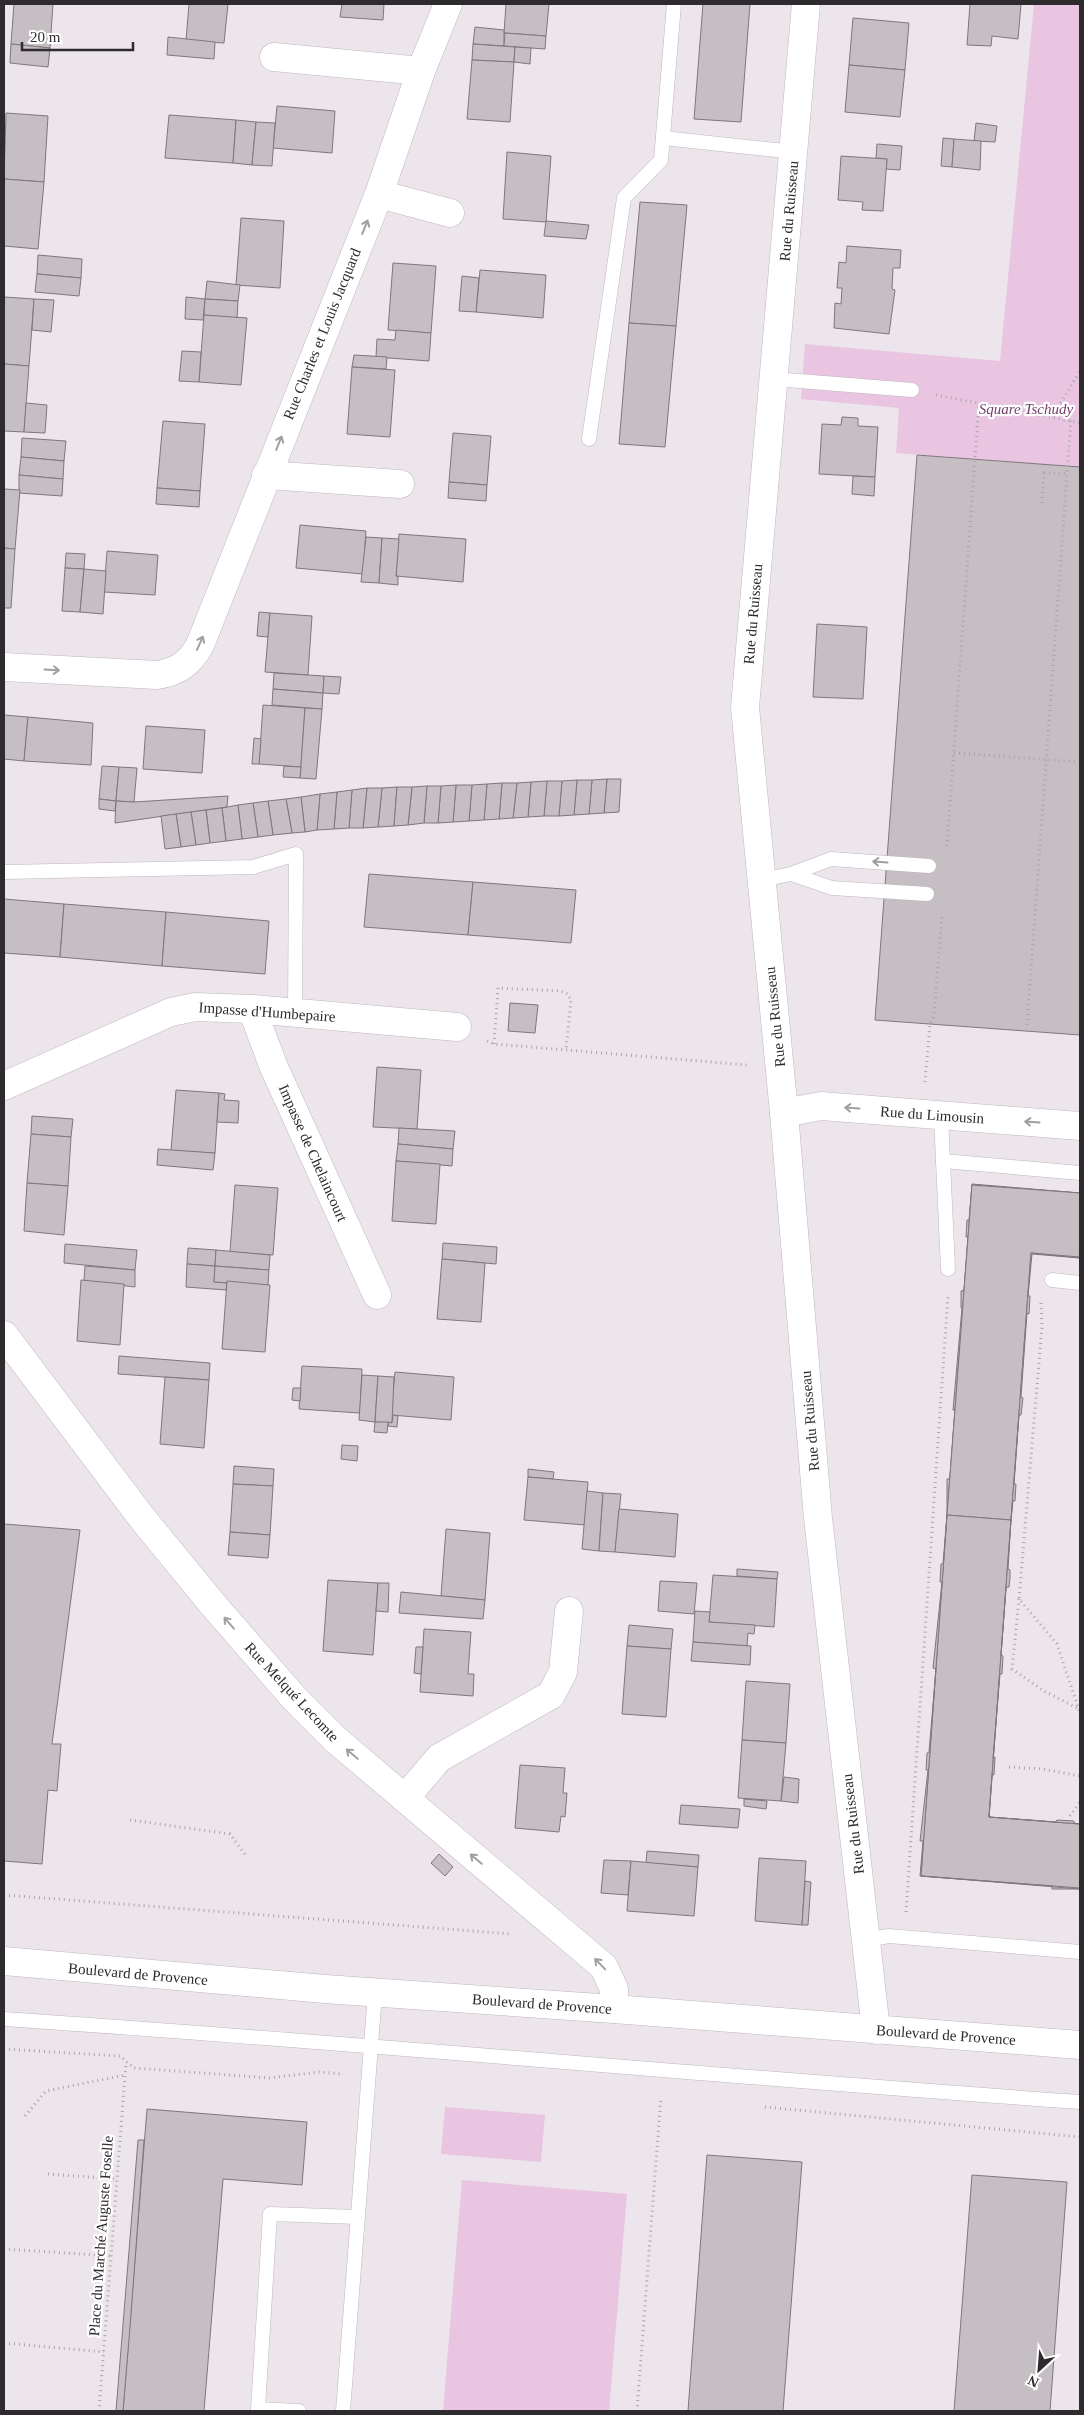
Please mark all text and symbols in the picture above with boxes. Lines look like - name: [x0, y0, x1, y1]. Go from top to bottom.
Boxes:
- scale bar: [22, 20, 134, 52]
- text: 20 m: [30, 29, 61, 45]
- street label: Rue du Ruisseau: [777, 160, 801, 262]
- one-way arrow: [361, 220, 371, 235]
- street label: Rue Charles et Louis Jacquard: [280, 246, 364, 422]
- park label: Square Tschudy: [979, 401, 1073, 417]
- one-way arrow: [275, 436, 284, 451]
- street label: Rue du Ruisseau: [741, 563, 765, 665]
- one-way arrow: [196, 636, 206, 651]
- one-way arrow: [44, 665, 60, 674]
- one-way arrow: [872, 858, 888, 867]
- street label: Rue du Ruisseau: [762, 966, 788, 1068]
- street label: Impasse d'Humbepaire: [198, 999, 336, 1025]
- street label: Impasse de Chelaincourt: [276, 1082, 351, 1225]
- street label: Rue du Limousin: [879, 1103, 985, 1127]
- one-way arrow: [844, 1104, 860, 1113]
- one-way arrow: [1024, 1118, 1040, 1127]
- street label: Rue du Ruisseau: [798, 1370, 822, 1472]
- one-way arrow: [223, 1617, 235, 1630]
- street label: Rue Melqué Lecomte: [242, 1639, 342, 1745]
- one-way arrow: [346, 1749, 359, 1760]
- street label: Rue du Ruisseau: [839, 1772, 867, 1875]
- one-way arrow: [470, 1853, 483, 1864]
- one-way arrow: [594, 1958, 606, 1970]
- street label: Boulevard de Provence: [68, 1960, 209, 1988]
- street label: Boulevard de Provence: [472, 1991, 613, 2017]
- street label: Boulevard de Provence: [876, 2022, 1017, 2048]
- street label: Place du Marché Auguste Foselle: [86, 2135, 116, 2337]
- north arrow: [1014, 2345, 1064, 2395]
- text: N: [1026, 2372, 1041, 2390]

